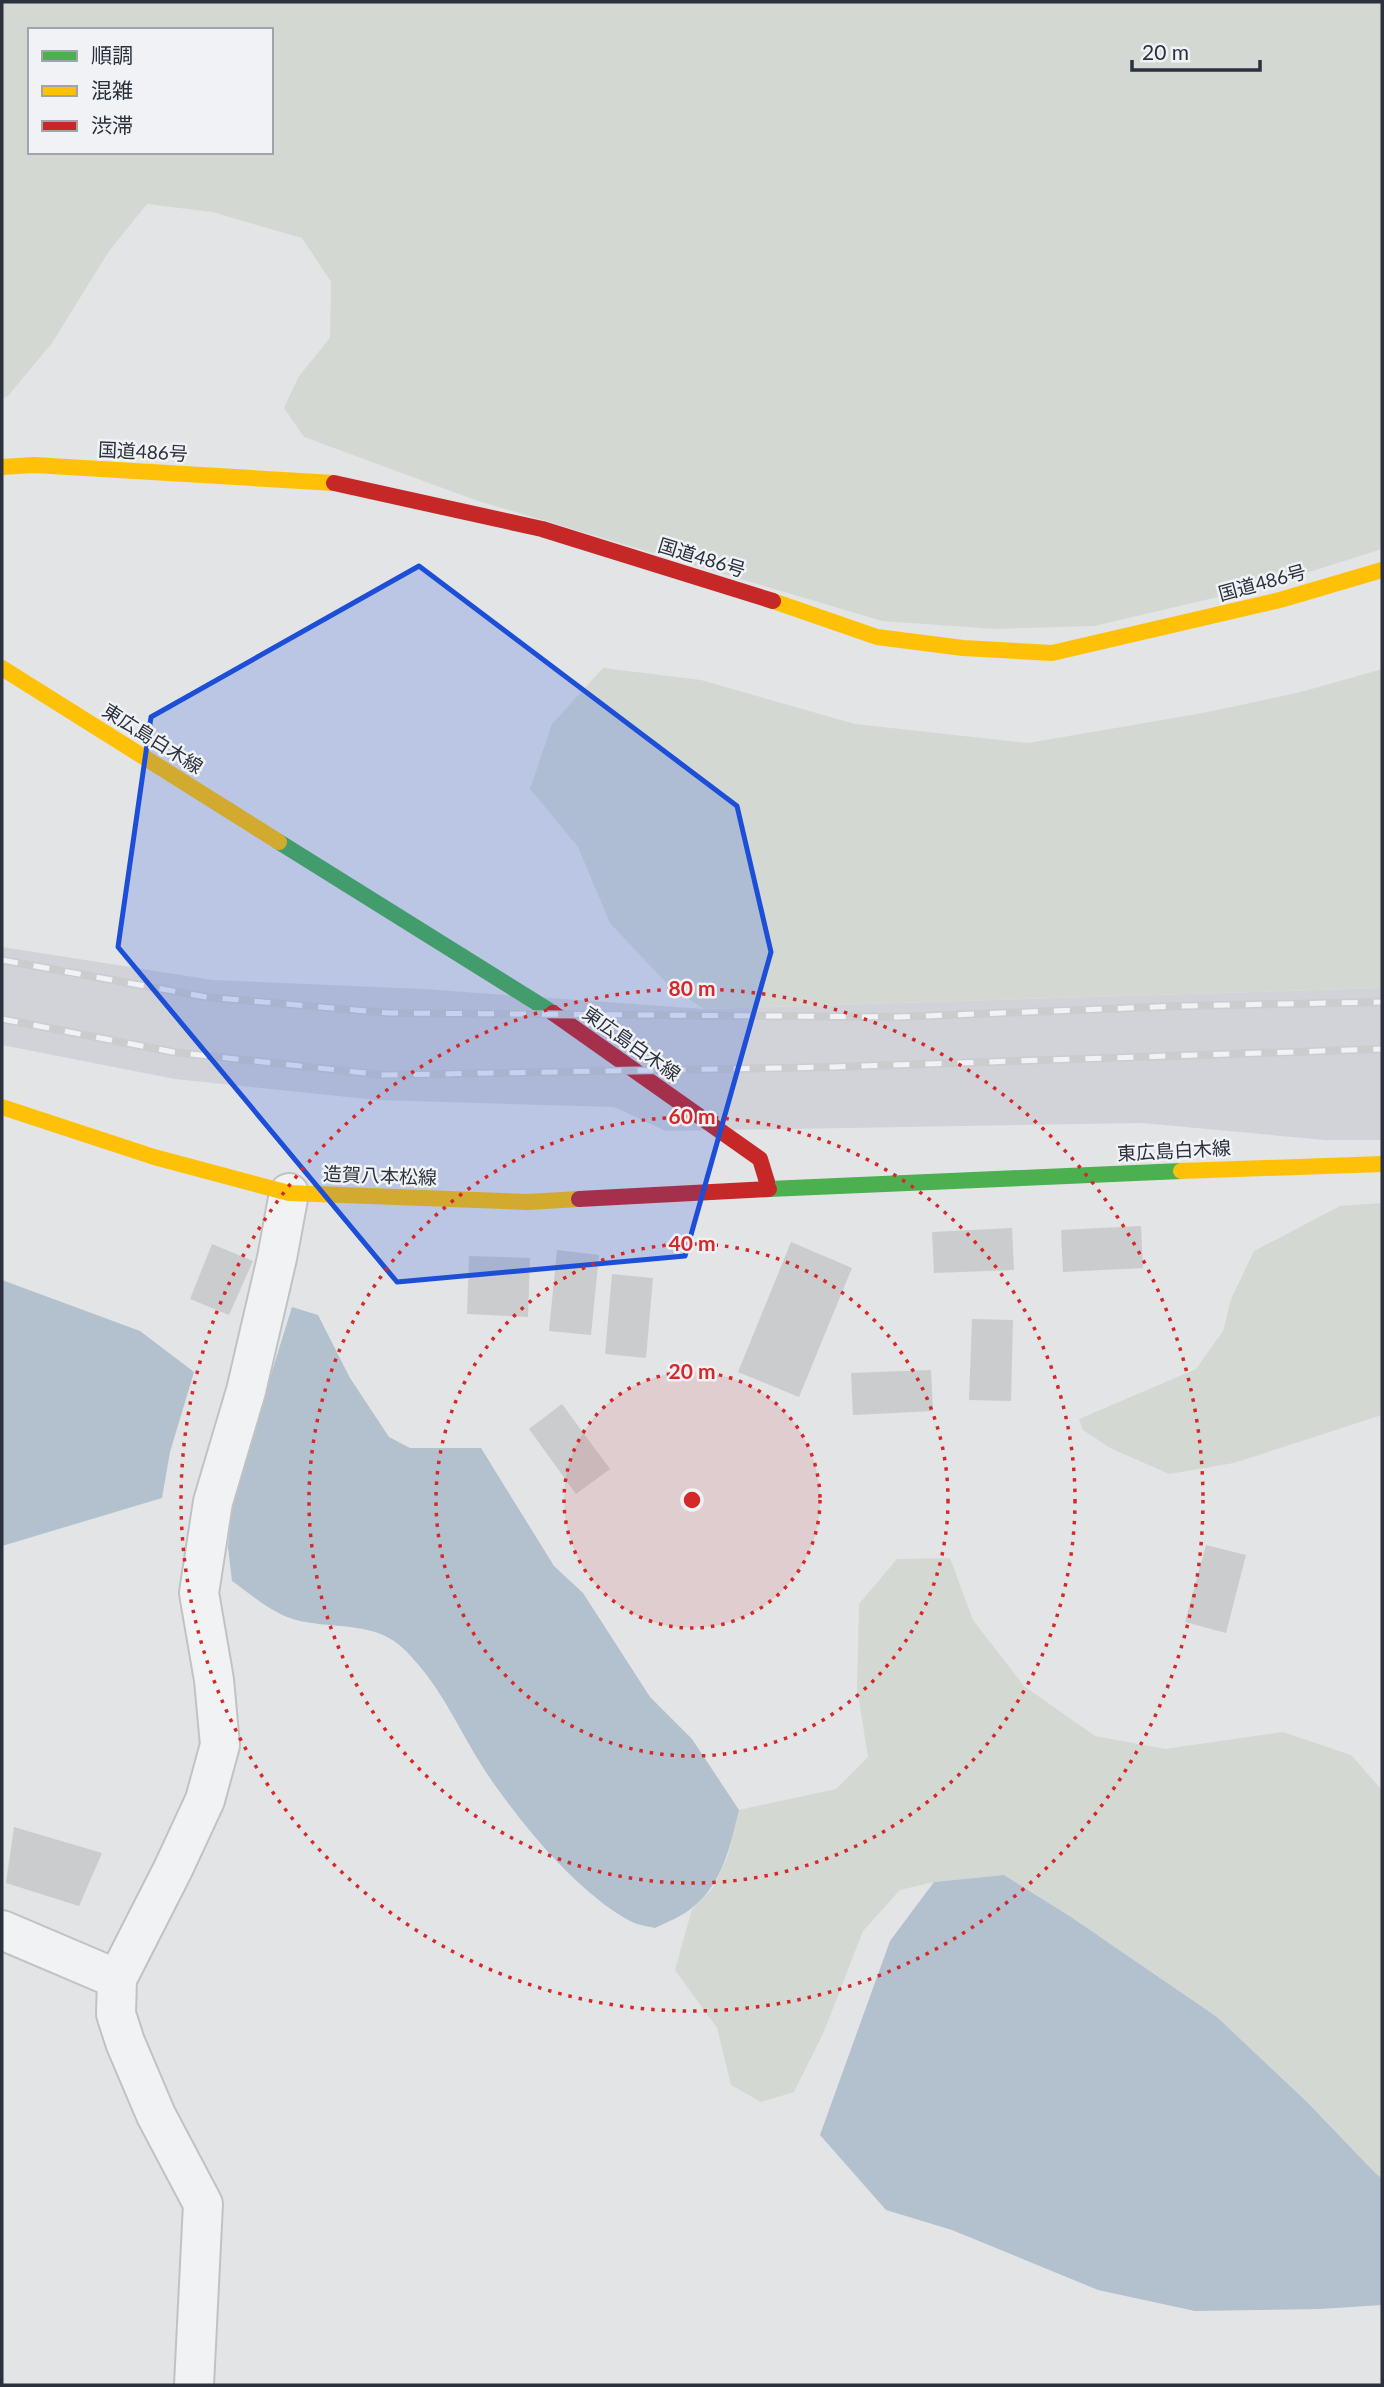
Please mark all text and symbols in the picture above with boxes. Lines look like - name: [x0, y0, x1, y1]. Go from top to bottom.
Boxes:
- legend: [28, 28, 273, 154]
- scale bar: [1132, 28, 1260, 72]
- text: 20 m: [1142, 39, 1189, 64]
- text: 順調: [91, 42, 133, 67]
- text: 混雑: [91, 77, 133, 102]
- text: 渋滞: [91, 112, 133, 137]
- street label: 国道486号: [97, 437, 189, 465]
- street label: 国道486号: [656, 533, 748, 581]
- street label: 国道486号: [1216, 559, 1308, 605]
- street label: 東広島白木線: [99, 698, 207, 778]
- text: 80 m: [668, 975, 716, 1000]
- street label: 東広島白木線: [579, 1001, 685, 1085]
- text: 60 m: [668, 1103, 716, 1128]
- street label: 東広島白木線: [1116, 1136, 1232, 1164]
- street label: 造賀八本松線: [323, 1162, 437, 1188]
- text: 40 m: [668, 1230, 716, 1255]
- text: 20 m: [668, 1358, 716, 1383]
- centre of rings: [680, 1488, 704, 1512]

